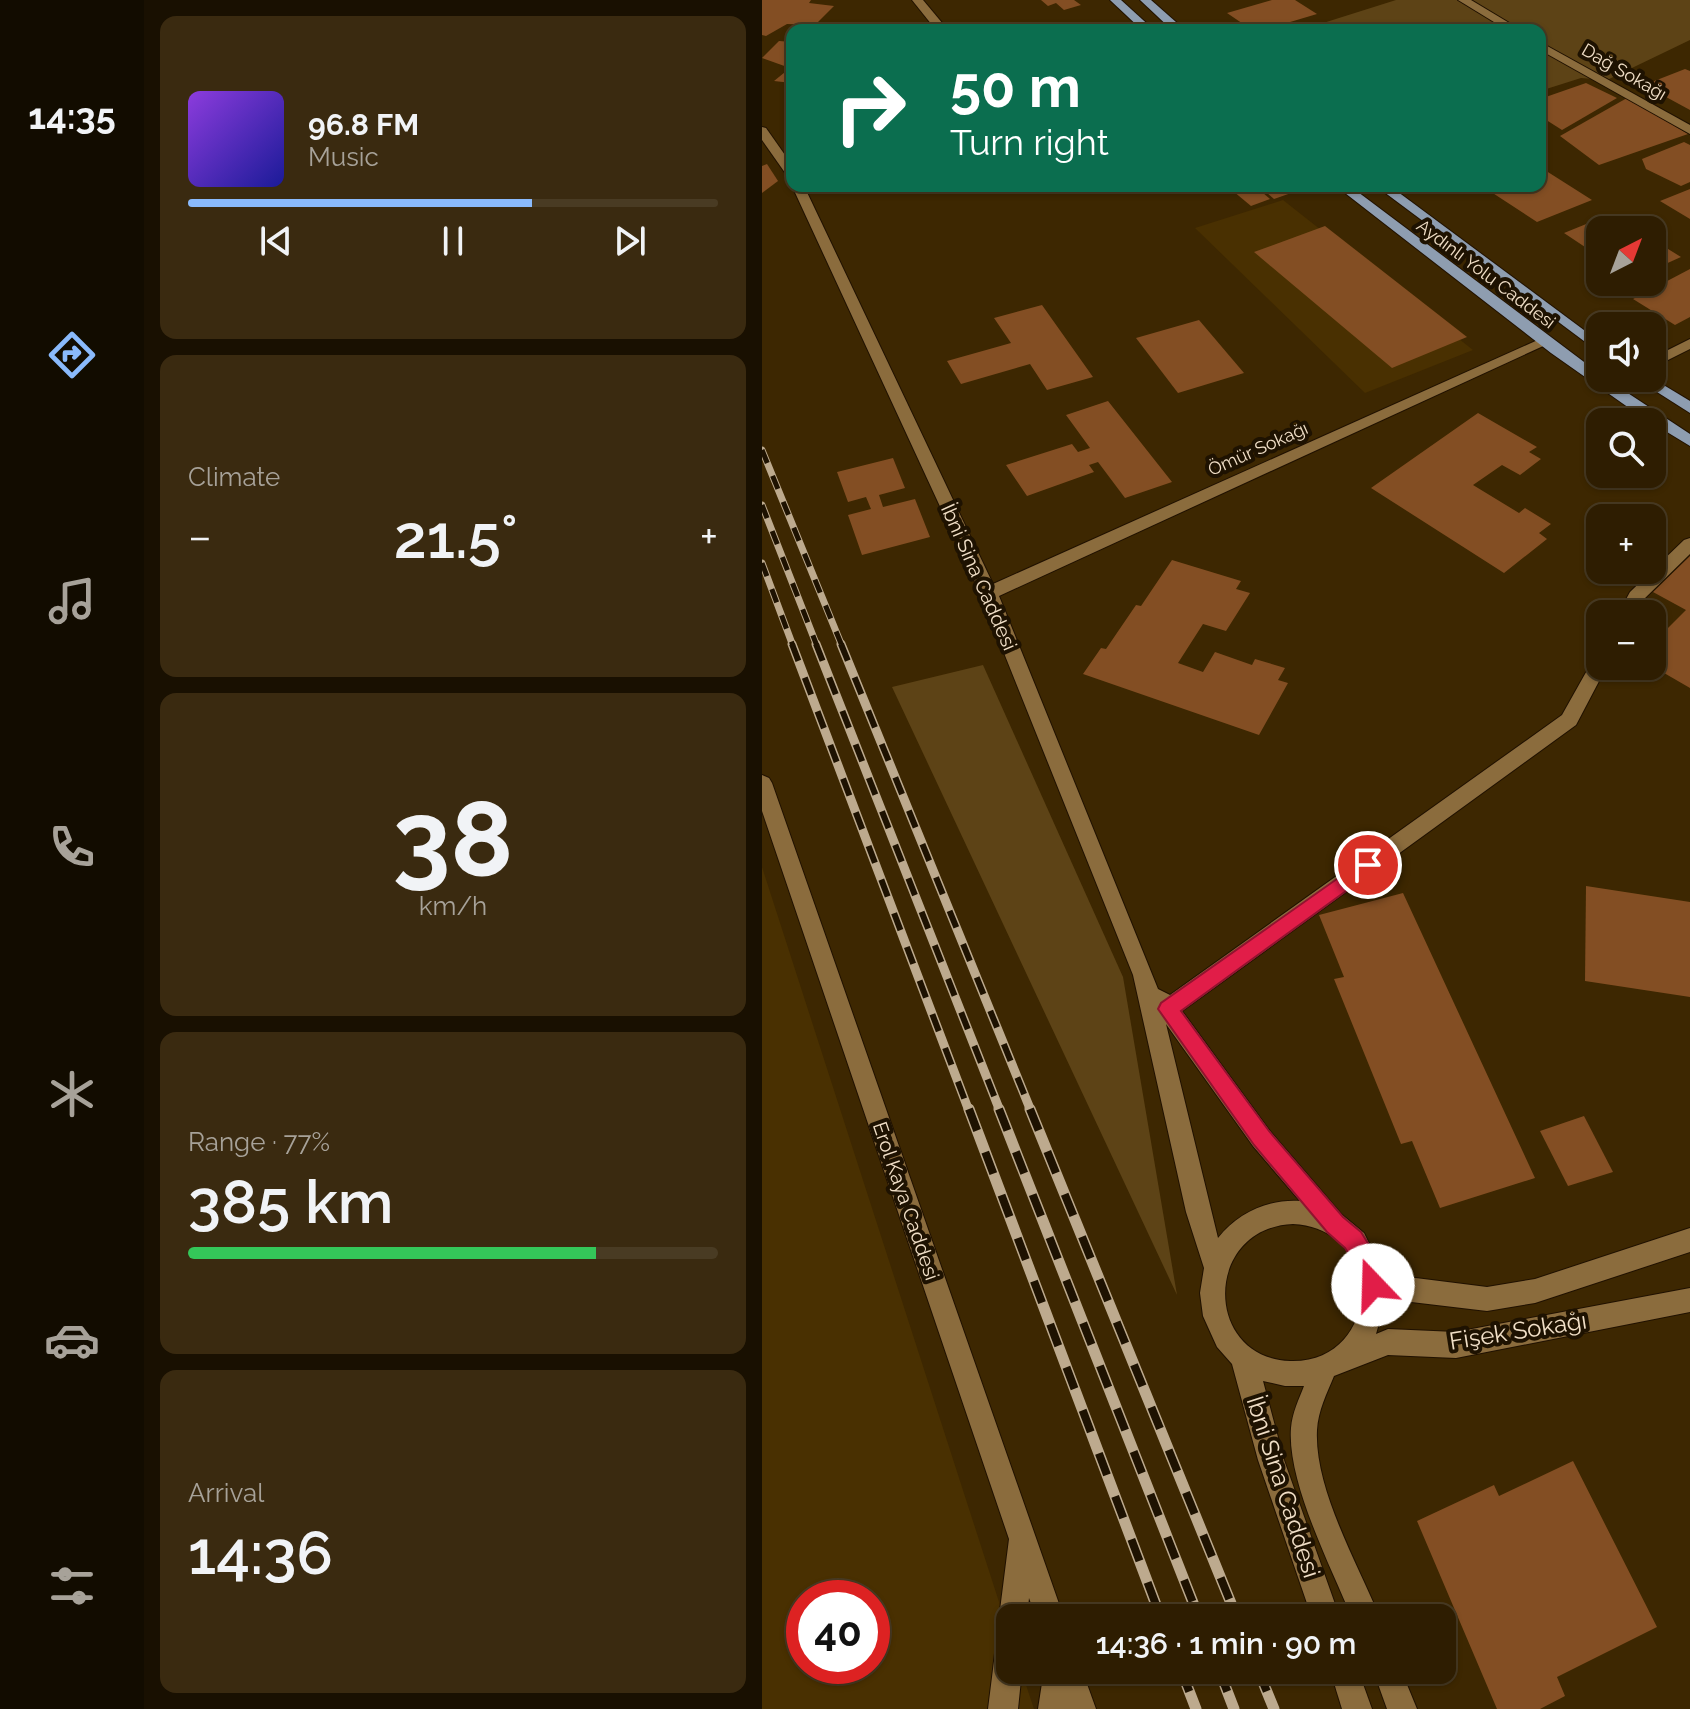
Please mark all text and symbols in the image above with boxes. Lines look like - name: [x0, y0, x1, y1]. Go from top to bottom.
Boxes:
- street label: Dağ Sokağı: [1578, 39, 1670, 104]
- text: 50 m: [950, 54, 1081, 120]
- icon: right: [818, 56, 922, 160]
- text: 14:35: [28, 95, 116, 137]
- text: 96.8 FM: [308, 107, 419, 142]
- text: Turn right: [950, 121, 1109, 163]
- text: Music: [308, 142, 379, 172]
- street label: Aydınlı Yolu Caddesi: [1413, 215, 1560, 333]
- north arrow: [1586, 216, 1666, 296]
- map controls: [1586, 216, 1666, 680]
- icon: previous: [254, 219, 298, 263]
- icon: pause: [431, 219, 475, 263]
- icon: next: [608, 219, 652, 263]
- button: sound: [1586, 312, 1666, 392]
- icon: directions: [44, 327, 100, 383]
- button: search: [1586, 408, 1666, 488]
- street label: Ömür Sokağı: [1205, 417, 1311, 480]
- text: Climate: [188, 462, 280, 492]
- street label: İbni Sina Caddesi: [936, 500, 1023, 654]
- text: 21.5°: [394, 502, 518, 572]
- button: +: [1586, 504, 1666, 584]
- text: −: [188, 511, 212, 562]
- text: +: [700, 511, 718, 562]
- icon: music: [44, 573, 100, 629]
- button: −: [1586, 600, 1666, 680]
- text: 38: [393, 778, 513, 900]
- icon: phone: [44, 819, 100, 875]
- pin: [1334, 831, 1402, 899]
- icon: arrive: [1346, 843, 1390, 887]
- text: km/h: [419, 891, 487, 921]
- icon: climate: [44, 1066, 100, 1122]
- street label: Erol Kaya Caddesi: [868, 1119, 944, 1283]
- text: Range · 77%: [188, 1127, 330, 1157]
- text: 385 km: [188, 1167, 393, 1237]
- position arrow: [1331, 1243, 1415, 1327]
- street label: Fişek Sokağı: [1447, 1305, 1589, 1356]
- icon: car: [44, 1312, 100, 1368]
- street label: İbni Sina Caddesi: [1240, 1392, 1327, 1581]
- text: Arrival: [188, 1478, 264, 1508]
- text: 14:36: [188, 1518, 333, 1588]
- icon: filters: [44, 1558, 100, 1614]
- speed limit sign: 40: [786, 1580, 890, 1684]
- text: 14:36 · 1 min · 90 m: [1096, 1626, 1356, 1661]

